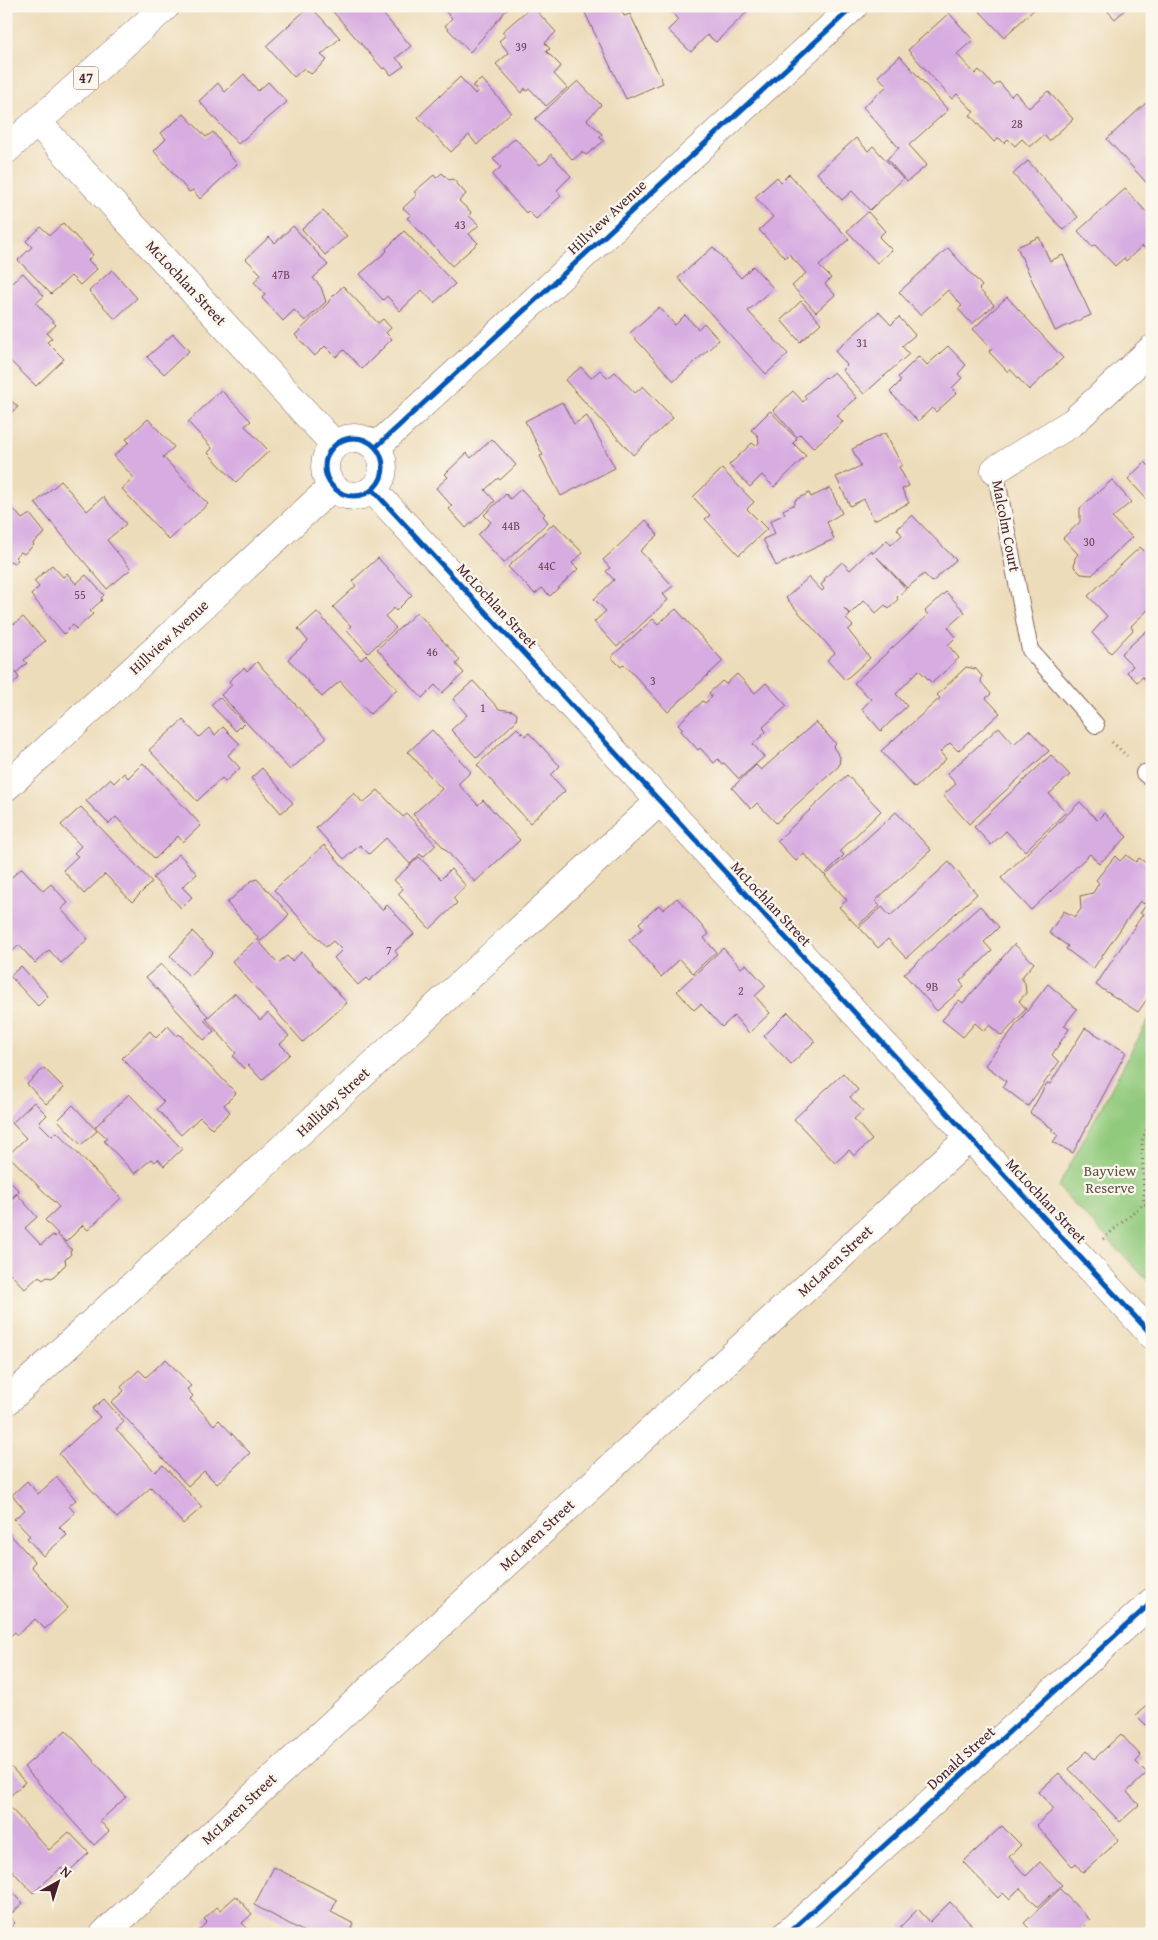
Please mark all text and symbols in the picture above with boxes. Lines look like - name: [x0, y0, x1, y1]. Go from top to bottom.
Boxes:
- house number: 39: [515, 38, 527, 55]
- road number: 47: [74, 66, 98, 90]
- house number: 28: [1011, 115, 1023, 132]
- street label: Hillview Avenue: [562, 174, 651, 259]
- house number: 43: [454, 216, 466, 233]
- street label: McLochlan Street: [141, 235, 232, 330]
- house number: 47B: [272, 266, 290, 283]
- house number: 31: [856, 334, 868, 351]
- street label: Malcolm Court: [987, 478, 1026, 574]
- house number: 44B: [502, 517, 520, 534]
- house number: 30: [1083, 533, 1095, 550]
- house number: 44C: [538, 557, 557, 574]
- street label: McLochlan Street: [452, 558, 543, 653]
- house number: 55: [74, 586, 86, 603]
- street label: Hillview Avenue: [124, 594, 213, 679]
- house number: 46: [426, 643, 438, 660]
- house number: 3: [650, 672, 656, 689]
- house number: 1: [480, 699, 486, 716]
- street label: McLochlan Street: [726, 856, 817, 951]
- house number: 7: [386, 942, 392, 959]
- house number: 9B: [926, 978, 938, 995]
- house number: 2: [738, 982, 744, 999]
- street label: Halliday Street: [291, 1062, 375, 1141]
- street label: McLochlan Street: [1001, 1153, 1092, 1248]
- park label: Bayview Reserve: [1084, 1160, 1137, 1198]
- street label: McLaren Street: [792, 1220, 877, 1301]
- street label: McLaren Street: [494, 1494, 579, 1575]
- street label: Donald Street: [922, 1721, 1000, 1794]
- street label: McLaren Street: [196, 1768, 281, 1849]
- north arrow: [32, 1858, 82, 1908]
- text: N: [56, 1861, 77, 1883]

